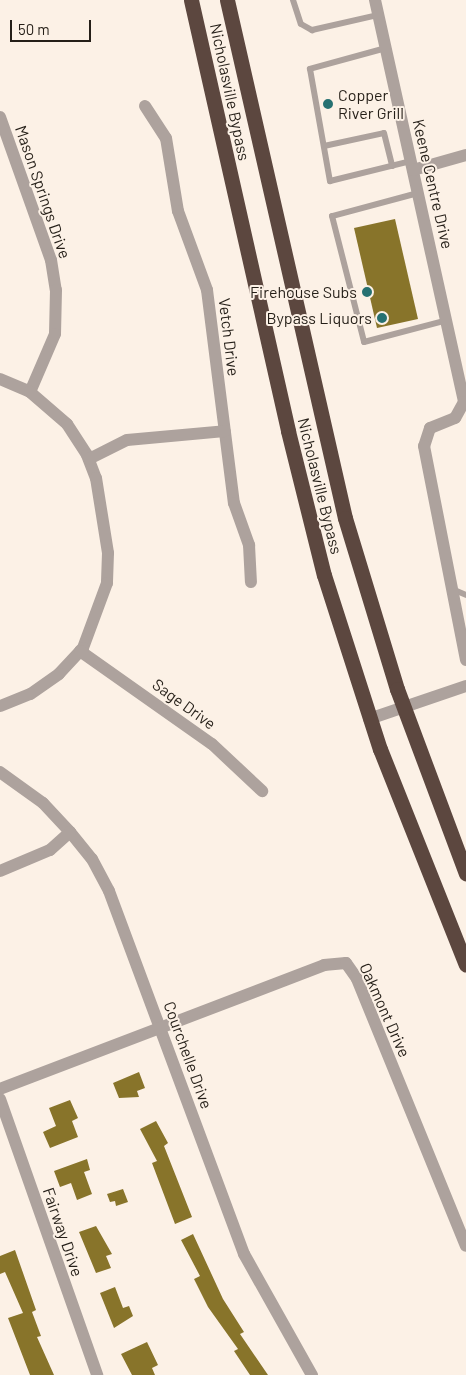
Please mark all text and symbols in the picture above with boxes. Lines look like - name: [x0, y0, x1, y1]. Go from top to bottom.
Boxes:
- scale bar: [12, 10, 94, 42]
- text: 50 m: [18, 20, 50, 38]
- street label: Nicholasville Bypass: [206, 22, 254, 162]
- place label: Copper River Grill: [338, 85, 404, 123]
- marker: Copper River Grill: [322, 98, 334, 110]
- street label: Keene Centre Drive: [409, 117, 457, 251]
- street label: Mason Springs Drive: [11, 123, 75, 261]
- place label: Firehouse Subs: [250, 282, 357, 302]
- marker: Firehouse Subs: [361, 286, 373, 298]
- street label: Vetch Drive: [215, 297, 243, 377]
- place label: Bypass Liquors: [267, 308, 372, 328]
- marker: Bypass Liquors: [376, 312, 388, 324]
- street label: Nicholasville Bypass: [294, 416, 346, 556]
- street label: Sage Drive: [149, 675, 219, 733]
- street label: Oakmont Drive: [356, 960, 414, 1060]
- street label: Courchelle Drive: [160, 999, 216, 1111]
- street label: Fairway Drive: [39, 1185, 87, 1279]

